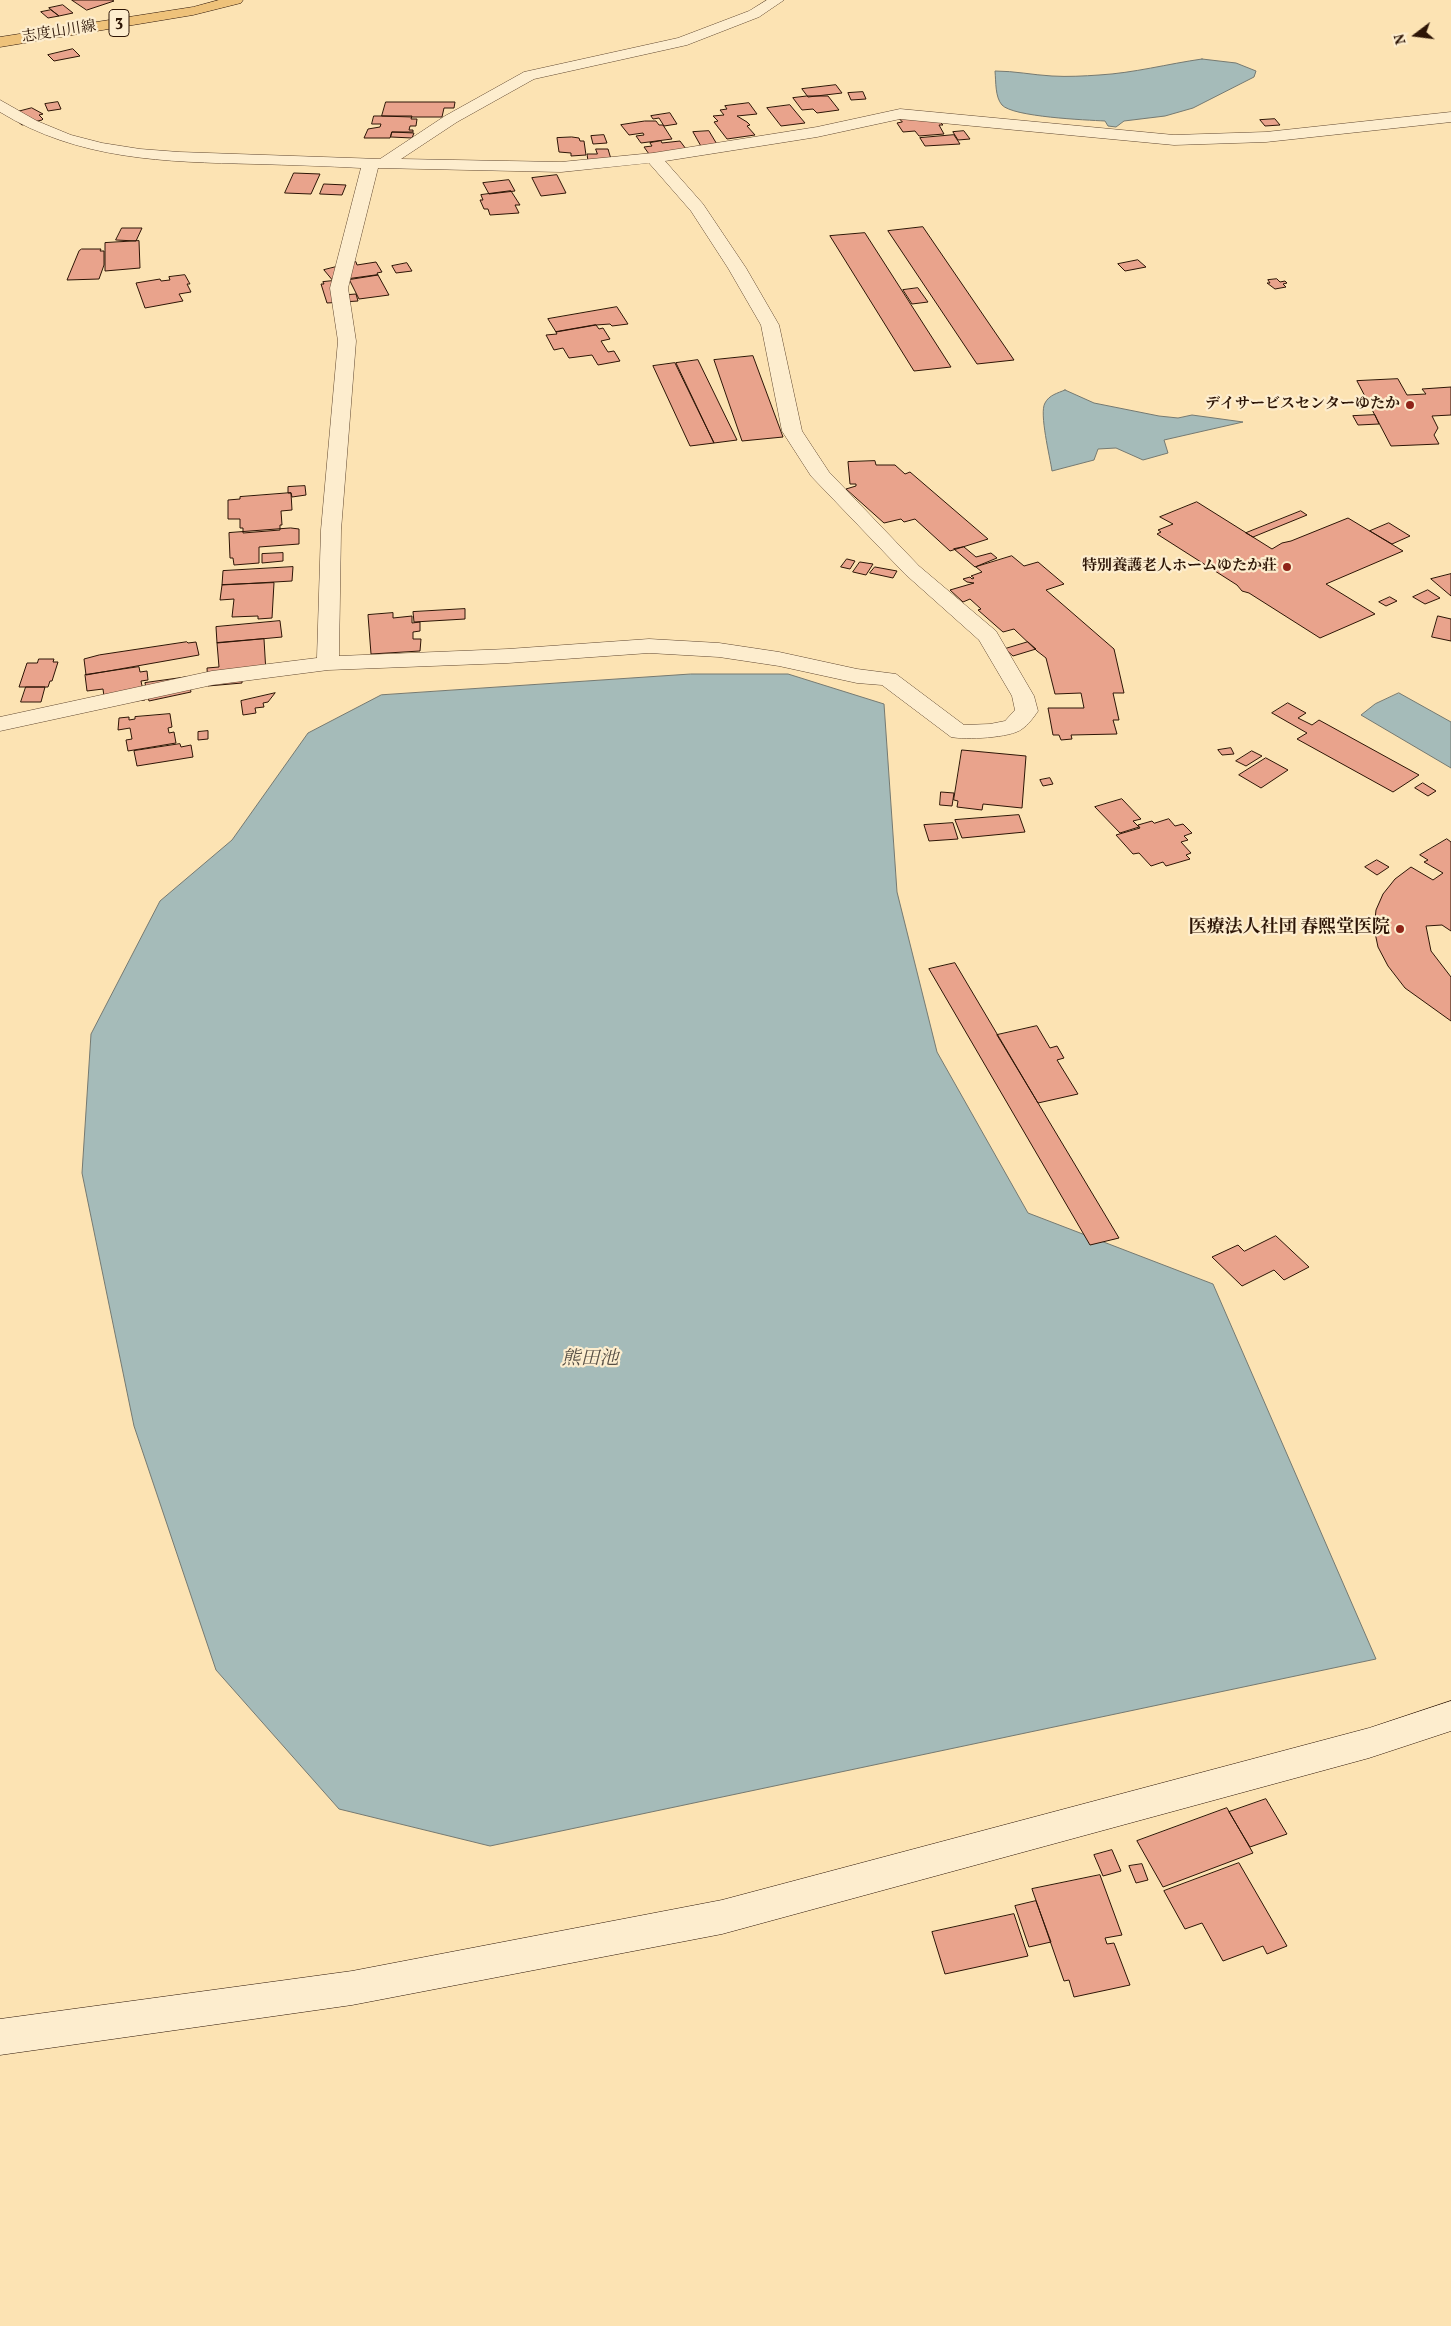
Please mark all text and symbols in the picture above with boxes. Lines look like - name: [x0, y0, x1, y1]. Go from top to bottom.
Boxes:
- road number: 3: [109, 9, 129, 36]
- north arrow: [1391, 10, 1441, 60]
- street label: 志度山川線: [21, 18, 97, 48]
- text: N: [1391, 32, 1412, 46]
- place label: デイサービスセンターゆたか: [1205, 396, 1400, 414]
- marker: デイサービスセンターゆたか: [1404, 399, 1416, 411]
- place label: 特別養護老人ホームゆたか荘: [1082, 558, 1277, 576]
- marker: 特別養護老人ホームゆたか荘: [1281, 561, 1293, 573]
- place label: 医療法人社団 春熙堂医院: [1188, 918, 1390, 940]
- marker: 医療法人社団 春熙堂医院: [1394, 923, 1406, 935]
- water label: 熊田池: [562, 1350, 618, 1372]

